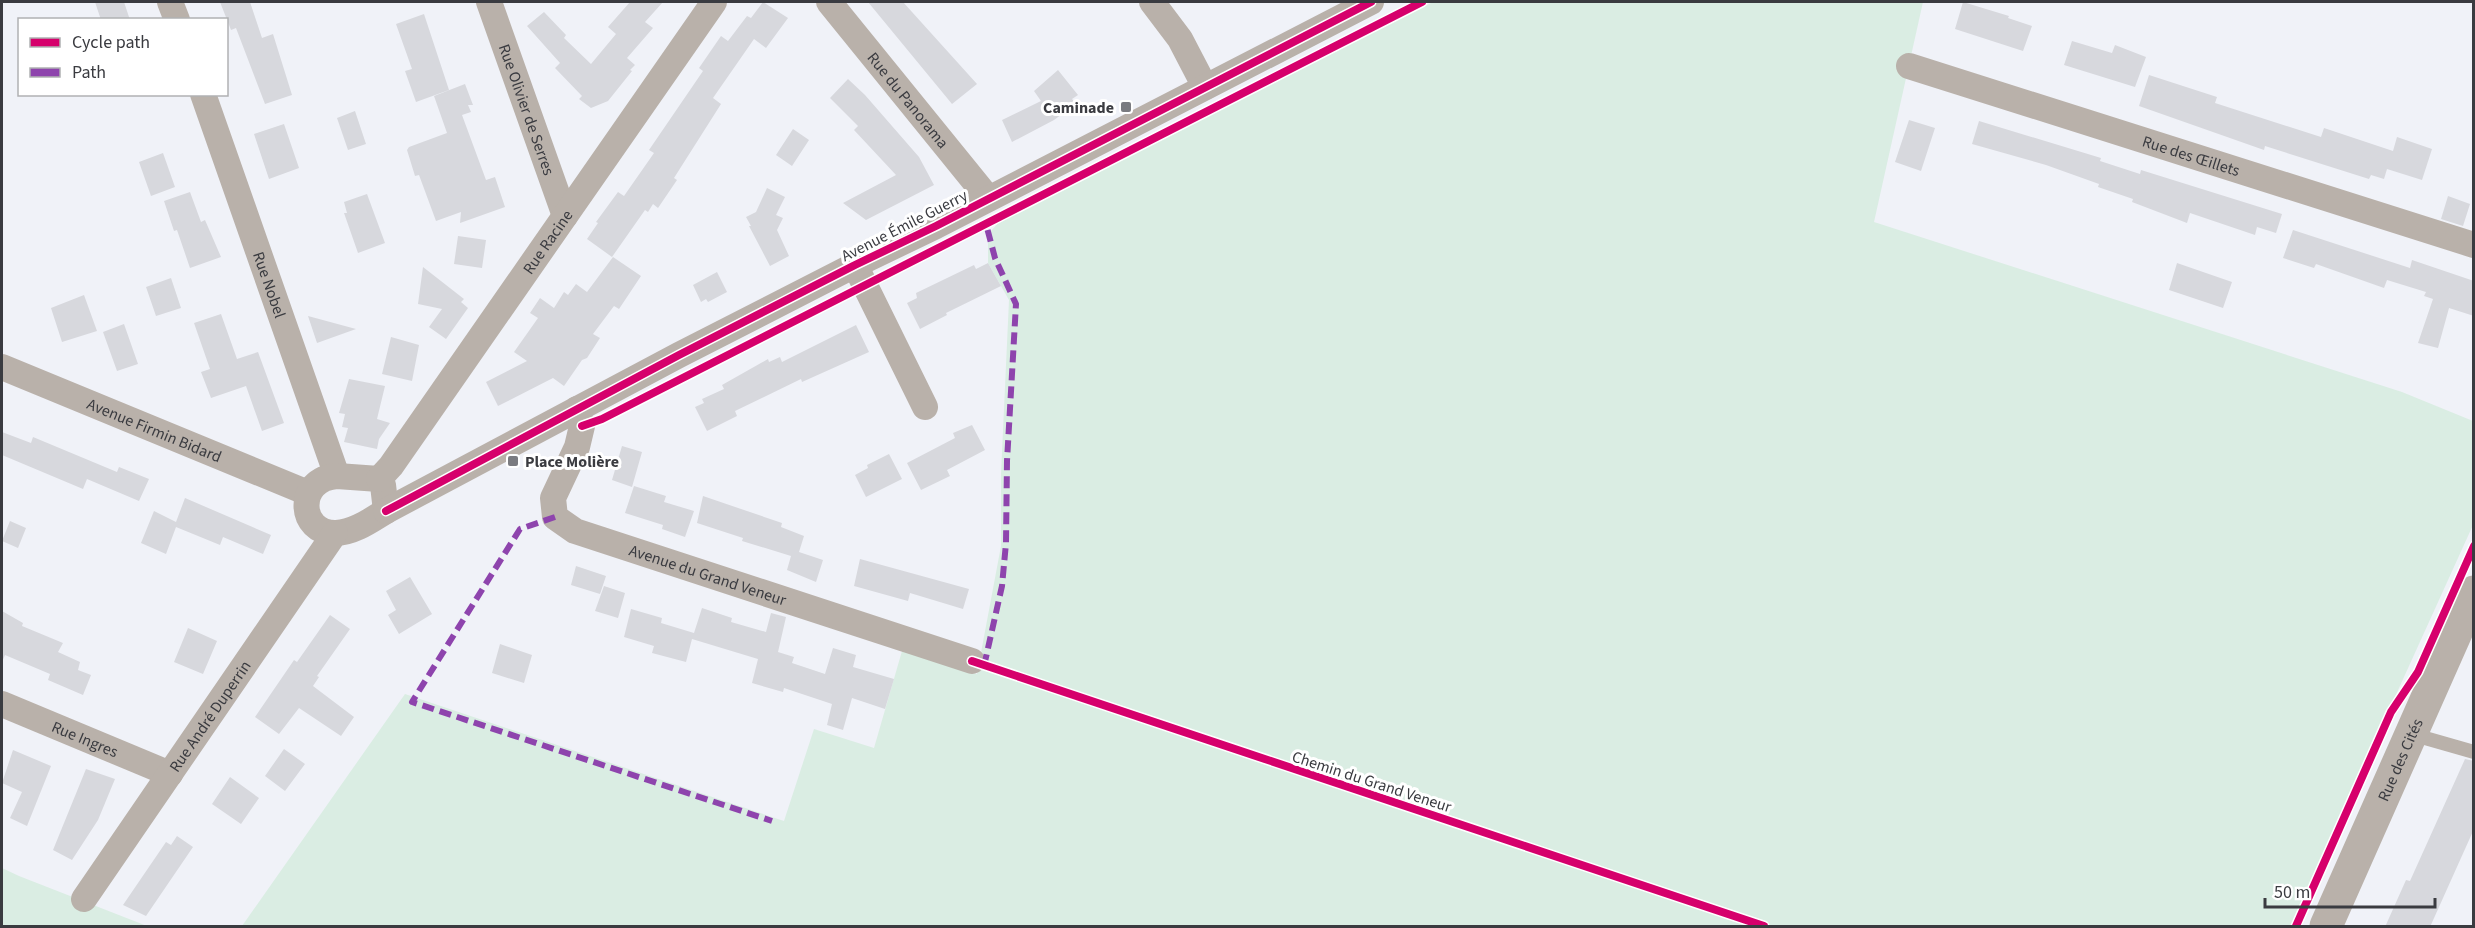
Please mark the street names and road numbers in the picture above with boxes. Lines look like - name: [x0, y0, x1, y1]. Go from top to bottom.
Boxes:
- street label: Rue Olivier de Serres: [493, 41, 560, 179]
- street label: Rue du Panorama: [862, 48, 953, 153]
- street label: Rue des Œillets: [2139, 131, 2243, 182]
- street label: Avenue Émile Guerry: [838, 184, 972, 267]
- street label: Rue Racine: [518, 206, 578, 279]
- street label: Rue Nobel: [247, 249, 291, 321]
- street label: Avenue Firmin Bidard: [84, 393, 225, 468]
- street label: Avenue du Grand Veneur: [626, 539, 789, 612]
- street label: Rue André Duperrin: [164, 656, 257, 777]
- street label: Rue des Cités: [2373, 715, 2429, 805]
- street label: Rue Ingres: [48, 716, 122, 763]
- street label: Chemin du Grand Veneur: [1289, 746, 1455, 818]

